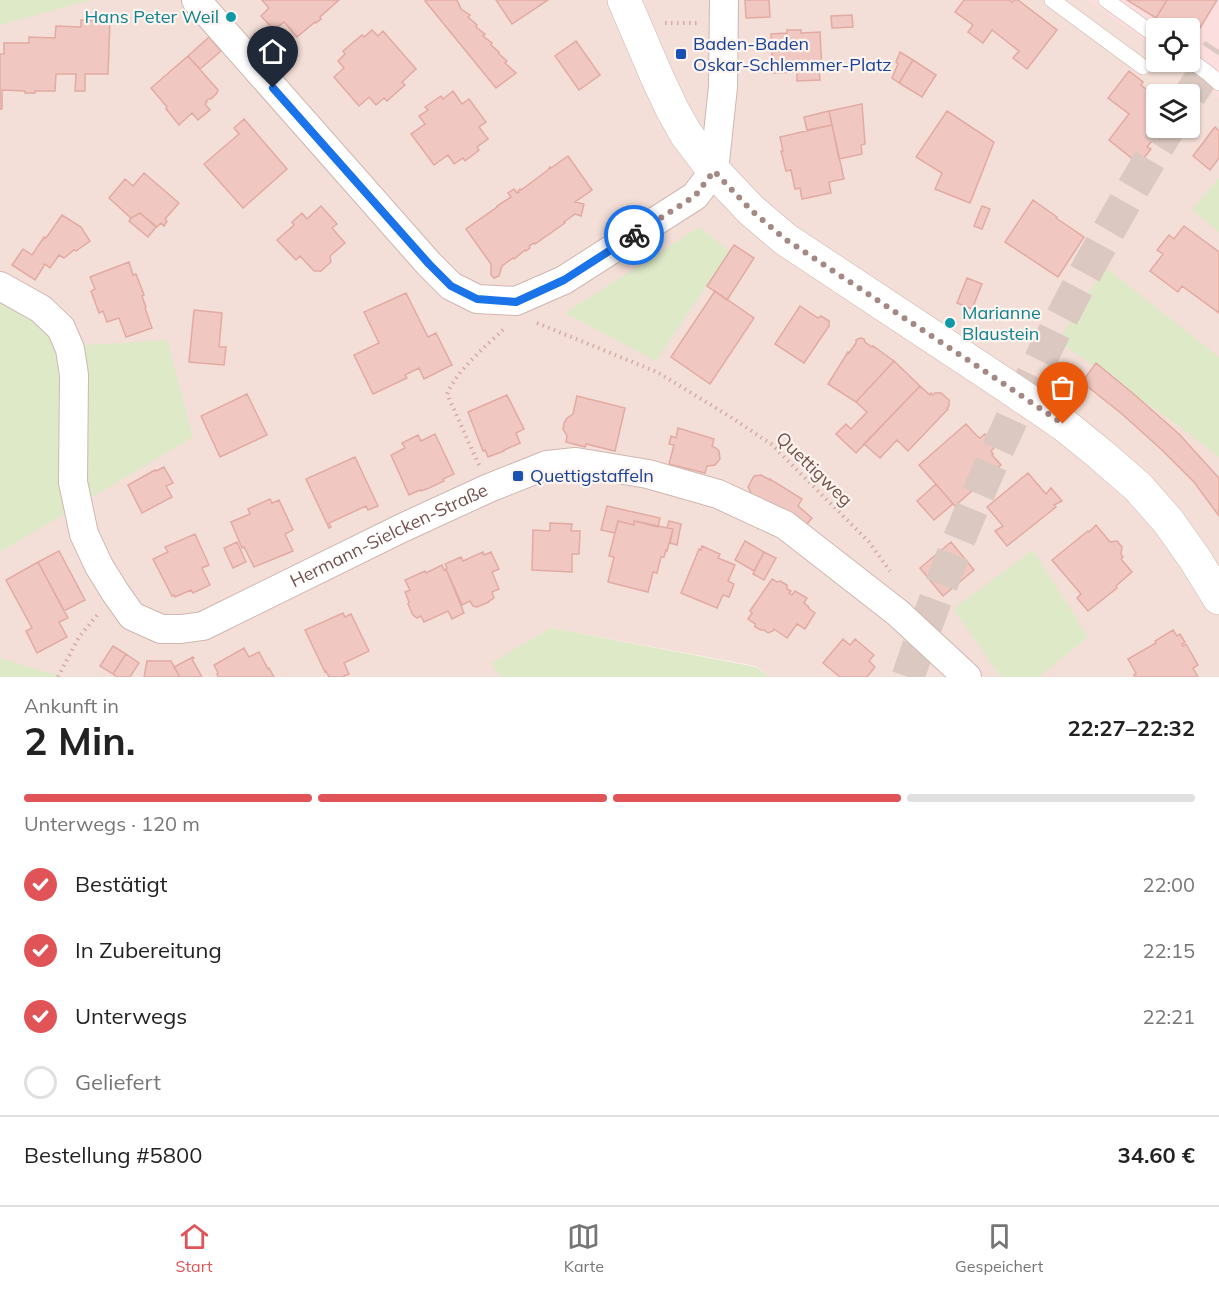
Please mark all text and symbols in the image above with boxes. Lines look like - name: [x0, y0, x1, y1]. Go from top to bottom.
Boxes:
- place label: Hans Peter Weil: [85, 5, 219, 28]
- marker: Hans Peter Weil: [224, 10, 238, 24]
- map controls: [1146, 18, 1200, 138]
- button: locate: [1146, 18, 1200, 72]
- pin: [247, 26, 298, 88]
- place label: Baden-Baden Oskar-Schlemmer-Platz: [693, 32, 892, 76]
- icon: home: [256, 35, 289, 68]
- marker: Baden-Baden Oskar-Schlemmer-Platz: [674, 47, 688, 61]
- button: layers: [1146, 84, 1200, 138]
- courier: [604, 205, 664, 265]
- icon: bike: [618, 219, 651, 252]
- place label: Marianne Blaustein: [962, 301, 1041, 345]
- marker: Marianne Blaustein: [943, 316, 957, 330]
- pin: [1037, 362, 1088, 424]
- icon: bag: [1046, 371, 1079, 404]
- street label: Quettigweg: [771, 426, 857, 511]
- place label: Quettigstaffeln: [530, 464, 654, 487]
- marker: Quettigstaffeln: [511, 469, 525, 483]
- street label: Hermann-Sielcken-Straße: [286, 478, 491, 592]
- text: Ankunft in: [24, 693, 119, 718]
- text: 22:27–22:32: [1067, 714, 1195, 742]
- text: 2 Min.: [24, 716, 135, 765]
- text: Unterwegs · 120 m: [24, 811, 200, 836]
- icon: check: [24, 868, 57, 901]
- text: Bestätigt: [75, 870, 168, 898]
- text: 22:00: [1142, 872, 1195, 897]
- icon: check: [24, 934, 57, 967]
- text: In Zubereitung: [75, 936, 222, 964]
- text: 22:15: [1142, 938, 1195, 963]
- icon: check: [24, 1000, 57, 1033]
- text: Unterwegs: [75, 1002, 187, 1030]
- text: 22:21: [1142, 1004, 1195, 1029]
- text: Geliefert: [75, 1068, 161, 1096]
- text: Bestellung #5800: [24, 1141, 202, 1169]
- text: 34.60 €: [1118, 1141, 1195, 1169]
- tab: Start: [176, 1220, 213, 1276]
- tab: Karte: [564, 1220, 604, 1276]
- tab: Gespeichert: [955, 1220, 1043, 1276]

